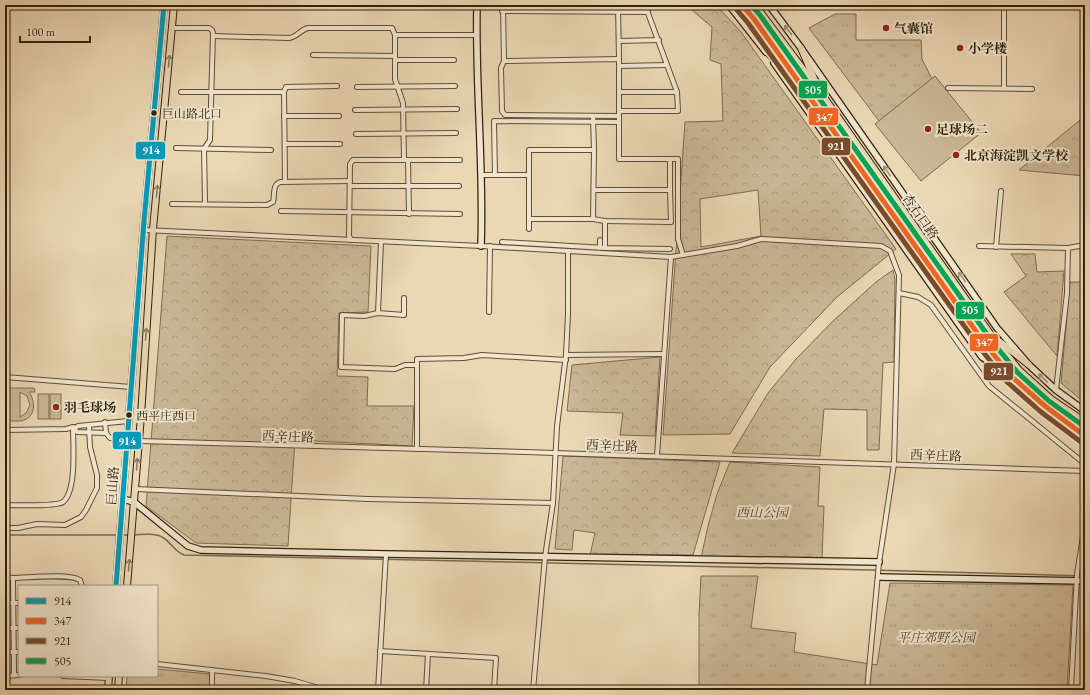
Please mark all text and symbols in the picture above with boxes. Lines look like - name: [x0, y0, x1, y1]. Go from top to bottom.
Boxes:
- scale bar: [20, 18, 90, 44]
- place label: 气囊馆: [894, 20, 933, 37]
- marker: 气囊馆: [881, 23, 891, 33]
- text: 100 m: [26, 24, 56, 40]
- one-way arrow: [784, 25, 792, 36]
- place label: 小学楼: [968, 40, 1007, 57]
- marker: 小学楼: [955, 43, 965, 53]
- one-way arrow: [165, 55, 173, 68]
- line badge: 505: [798, 80, 828, 99]
- text: 505: [804, 83, 822, 97]
- place label: 巨山路北口: [162, 106, 222, 122]
- line badge: 347: [808, 107, 839, 126]
- marker: 巨山路北口: [149, 108, 159, 118]
- text: 347: [815, 110, 833, 124]
- place label: 足球场二: [936, 121, 988, 138]
- marker: 足球场二: [923, 124, 933, 134]
- line badge: 921: [821, 137, 851, 156]
- text: 921: [827, 139, 845, 153]
- line badge: 914: [135, 141, 166, 160]
- text: 914: [142, 143, 160, 157]
- place label: 北京海淀凯文学校: [964, 147, 1068, 164]
- marker: 北京海淀凯文学校: [951, 150, 961, 160]
- one-way arrow: [883, 166, 891, 177]
- one-way arrow: [153, 184, 160, 197]
- street label: 杏石口路: [899, 190, 942, 242]
- one-way arrow: [958, 272, 966, 283]
- line badge: 505: [955, 301, 985, 320]
- text: 505: [961, 303, 979, 317]
- one-way arrow: [143, 328, 150, 341]
- line badge: 347: [969, 333, 999, 352]
- text: 347: [975, 335, 993, 349]
- line badge: 921: [983, 362, 1014, 381]
- text: 921: [990, 364, 1008, 378]
- one-way arrow: [1039, 374, 1049, 383]
- place label: 羽毛球场: [64, 399, 116, 416]
- marker: 羽毛球场: [51, 402, 61, 412]
- place label: 西平庄西口: [136, 408, 196, 424]
- marker: 西平庄西口: [124, 410, 134, 420]
- street label: 西辛庄路: [262, 427, 314, 446]
- line badge: 914: [112, 431, 142, 450]
- text: 914: [118, 434, 136, 448]
- street label: 西辛庄路: [586, 436, 638, 455]
- street label: 西辛庄路: [910, 446, 962, 465]
- one-way arrow: [134, 458, 141, 471]
- street label: 巨山路: [103, 466, 122, 506]
- park label: 西山公园: [736, 504, 790, 521]
- one-way arrow: [125, 559, 133, 572]
- legend: [18, 585, 158, 677]
- text: 914: [54, 593, 72, 609]
- text: 347: [54, 613, 72, 629]
- park label: 平庄郊野公园: [897, 629, 977, 646]
- text: 921: [54, 633, 72, 649]
- text: 505: [54, 653, 72, 669]

